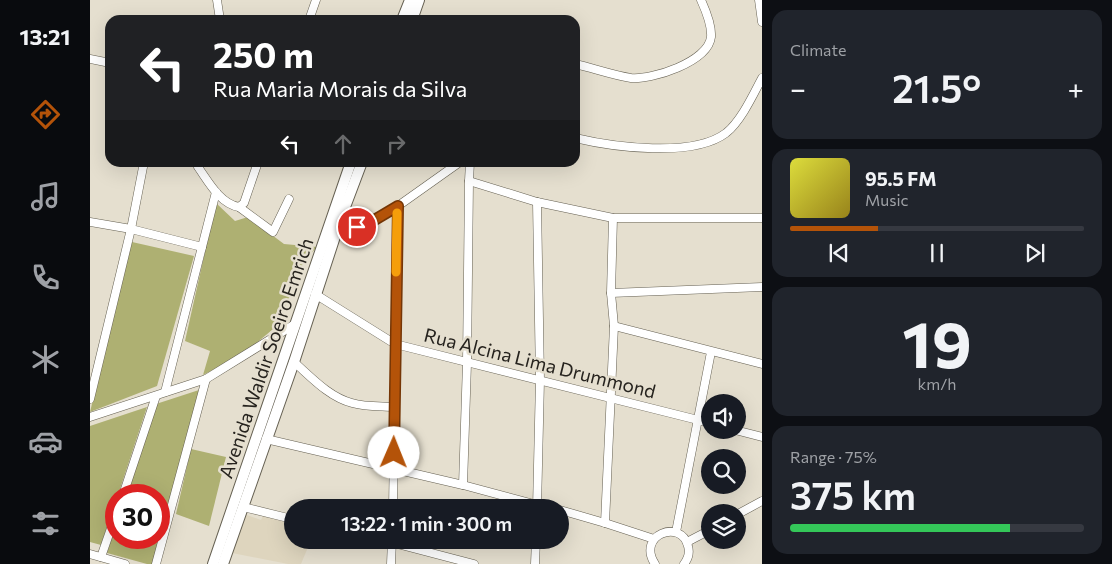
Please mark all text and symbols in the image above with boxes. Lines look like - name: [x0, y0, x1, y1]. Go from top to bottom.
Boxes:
- text: 13:21: [19, 23, 71, 50]
- text: 250 m: [213, 32, 314, 75]
- icon: left: [130, 35, 195, 100]
- text: Climate: [790, 40, 846, 59]
- text: 21.5°: [892, 64, 981, 111]
- text: −: [790, 71, 806, 105]
- text: +: [1068, 71, 1084, 105]
- text: Rua Maria Morais da Silva: [213, 75, 467, 102]
- icon: directions: [28, 97, 63, 132]
- icon: left: [276, 130, 304, 158]
- icon: ahead: [329, 130, 357, 158]
- icon: right: [382, 130, 410, 158]
- text: 95.5 FM: [865, 167, 937, 190]
- icon: music: [28, 179, 63, 214]
- text: Music: [865, 190, 909, 209]
- pin: [336, 206, 378, 248]
- icon: arrive: [343, 213, 371, 241]
- street label: Avenida Waldir Soeiro Emrich: [214, 235, 318, 481]
- icon: previous: [825, 239, 853, 267]
- icon: pause: [923, 239, 951, 267]
- icon: next: [1021, 239, 1049, 267]
- icon: phone: [28, 260, 63, 295]
- text: 19: [902, 302, 972, 381]
- street label: Rua Alcina Lima Drummond: [422, 323, 658, 402]
- icon: climate: [28, 342, 63, 377]
- text: km/h: [918, 374, 956, 393]
- map controls: [701, 394, 746, 549]
- button: sound: [701, 394, 746, 439]
- icon: car: [28, 424, 63, 459]
- position arrow: [367, 426, 419, 478]
- text: Range · 75%: [790, 447, 877, 466]
- button: search: [701, 449, 746, 494]
- text: 375 km: [790, 471, 916, 518]
- speed limit sign: 30: [105, 484, 170, 549]
- button: layers: [701, 504, 746, 549]
- icon: filters: [28, 506, 63, 541]
- text: 13:22 · 1 min · 300 m: [341, 512, 512, 535]

